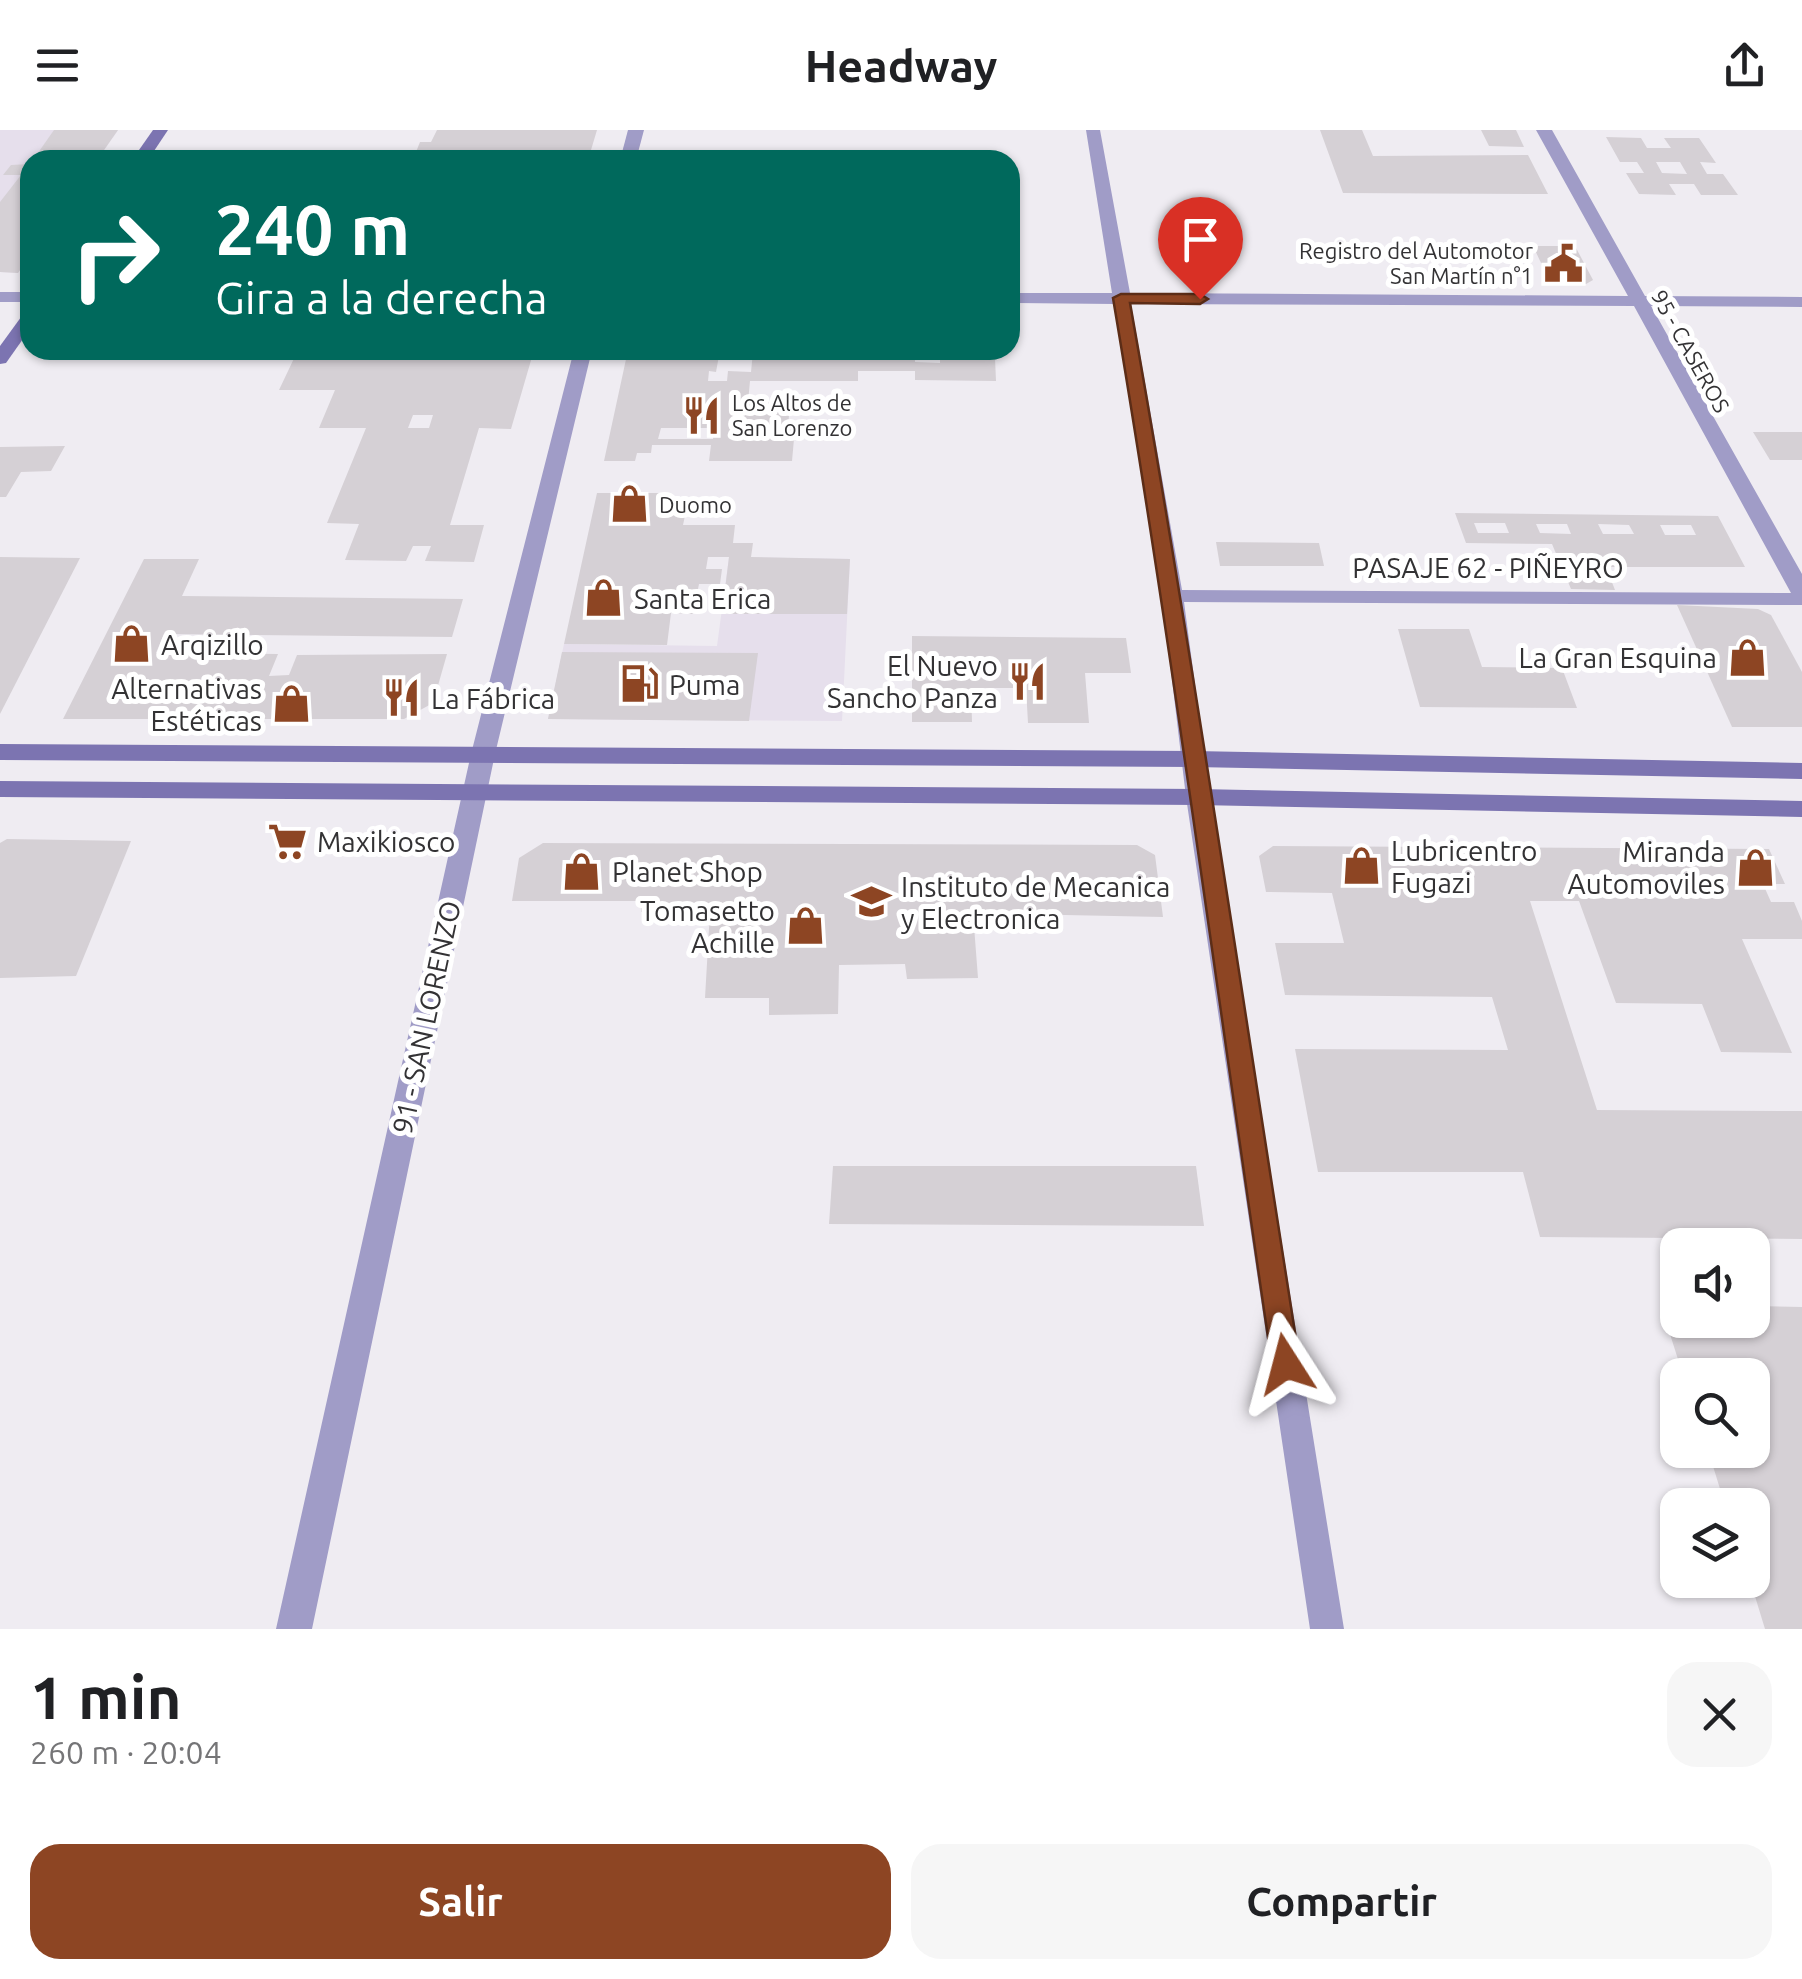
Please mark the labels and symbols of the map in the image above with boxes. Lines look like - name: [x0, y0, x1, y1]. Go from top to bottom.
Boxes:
- pin: [1158, 197, 1243, 300]
- place label: Registro del Automotor San Martín n°1: [1299, 238, 1534, 288]
- public building icon: Registro del Automotor San Martín n°1: [1542, 242, 1584, 284]
- street label: 95 - CASEROS: [1647, 285, 1735, 417]
- place label: Los Altos de San Lorenzo: [732, 390, 852, 440]
- restaurant icon: Los Altos de San Lorenzo: [681, 394, 723, 436]
- shop icon: Duomo: [608, 483, 650, 525]
- place label: Duomo: [659, 492, 732, 517]
- street label: PASAJE 62 - PIÑEYRO: [1352, 552, 1624, 583]
- shop icon: Santa Erica: [583, 577, 625, 619]
- place label: Santa Erica: [634, 583, 771, 614]
- shop icon: Arqizillo: [110, 623, 152, 665]
- place label: Arqizillo: [161, 629, 264, 660]
- shop icon: La Gran Esquina: [1726, 636, 1768, 678]
- place label: La Gran Esquina: [1519, 642, 1717, 673]
- place label: El Nuevo Sancho Panza: [827, 650, 998, 713]
- restaurant icon: El Nuevo Sancho Panza: [1007, 660, 1049, 702]
- fuel station icon: Puma: [618, 663, 660, 705]
- place label: Puma: [669, 669, 740, 700]
- place label: Alternativas Estéticas: [111, 673, 262, 736]
- restaurant icon: La Fábrica: [380, 677, 422, 719]
- shop icon: Alternativas Estéticas: [271, 683, 313, 725]
- place label: La Fábrica: [431, 683, 555, 714]
- supermarket icon: Maxikiosco: [266, 820, 308, 862]
- place label: Maxikiosco: [317, 826, 455, 857]
- place label: Lubricentro Fugazi: [1391, 835, 1537, 898]
- place label: Miranda Automoviles: [1568, 836, 1725, 899]
- shop icon: Lubricentro Fugazi: [1340, 845, 1382, 887]
- shop icon: Miranda Automoviles: [1734, 846, 1776, 888]
- shop icon: Planet Shop: [561, 850, 603, 892]
- place label: Planet Shop: [612, 856, 763, 887]
- place label: Instituto de Mecanica y Electronica: [901, 871, 1170, 934]
- school or university icon: Instituto de Mecanica y Electronica: [850, 881, 892, 923]
- place label: Tomasetto Achille: [640, 895, 775, 958]
- street label: 91 - SAN LORENZO: [386, 898, 466, 1136]
- shop icon: Tomasetto Achille: [784, 905, 826, 947]
- position arrow: [1234, 1312, 1338, 1416]

